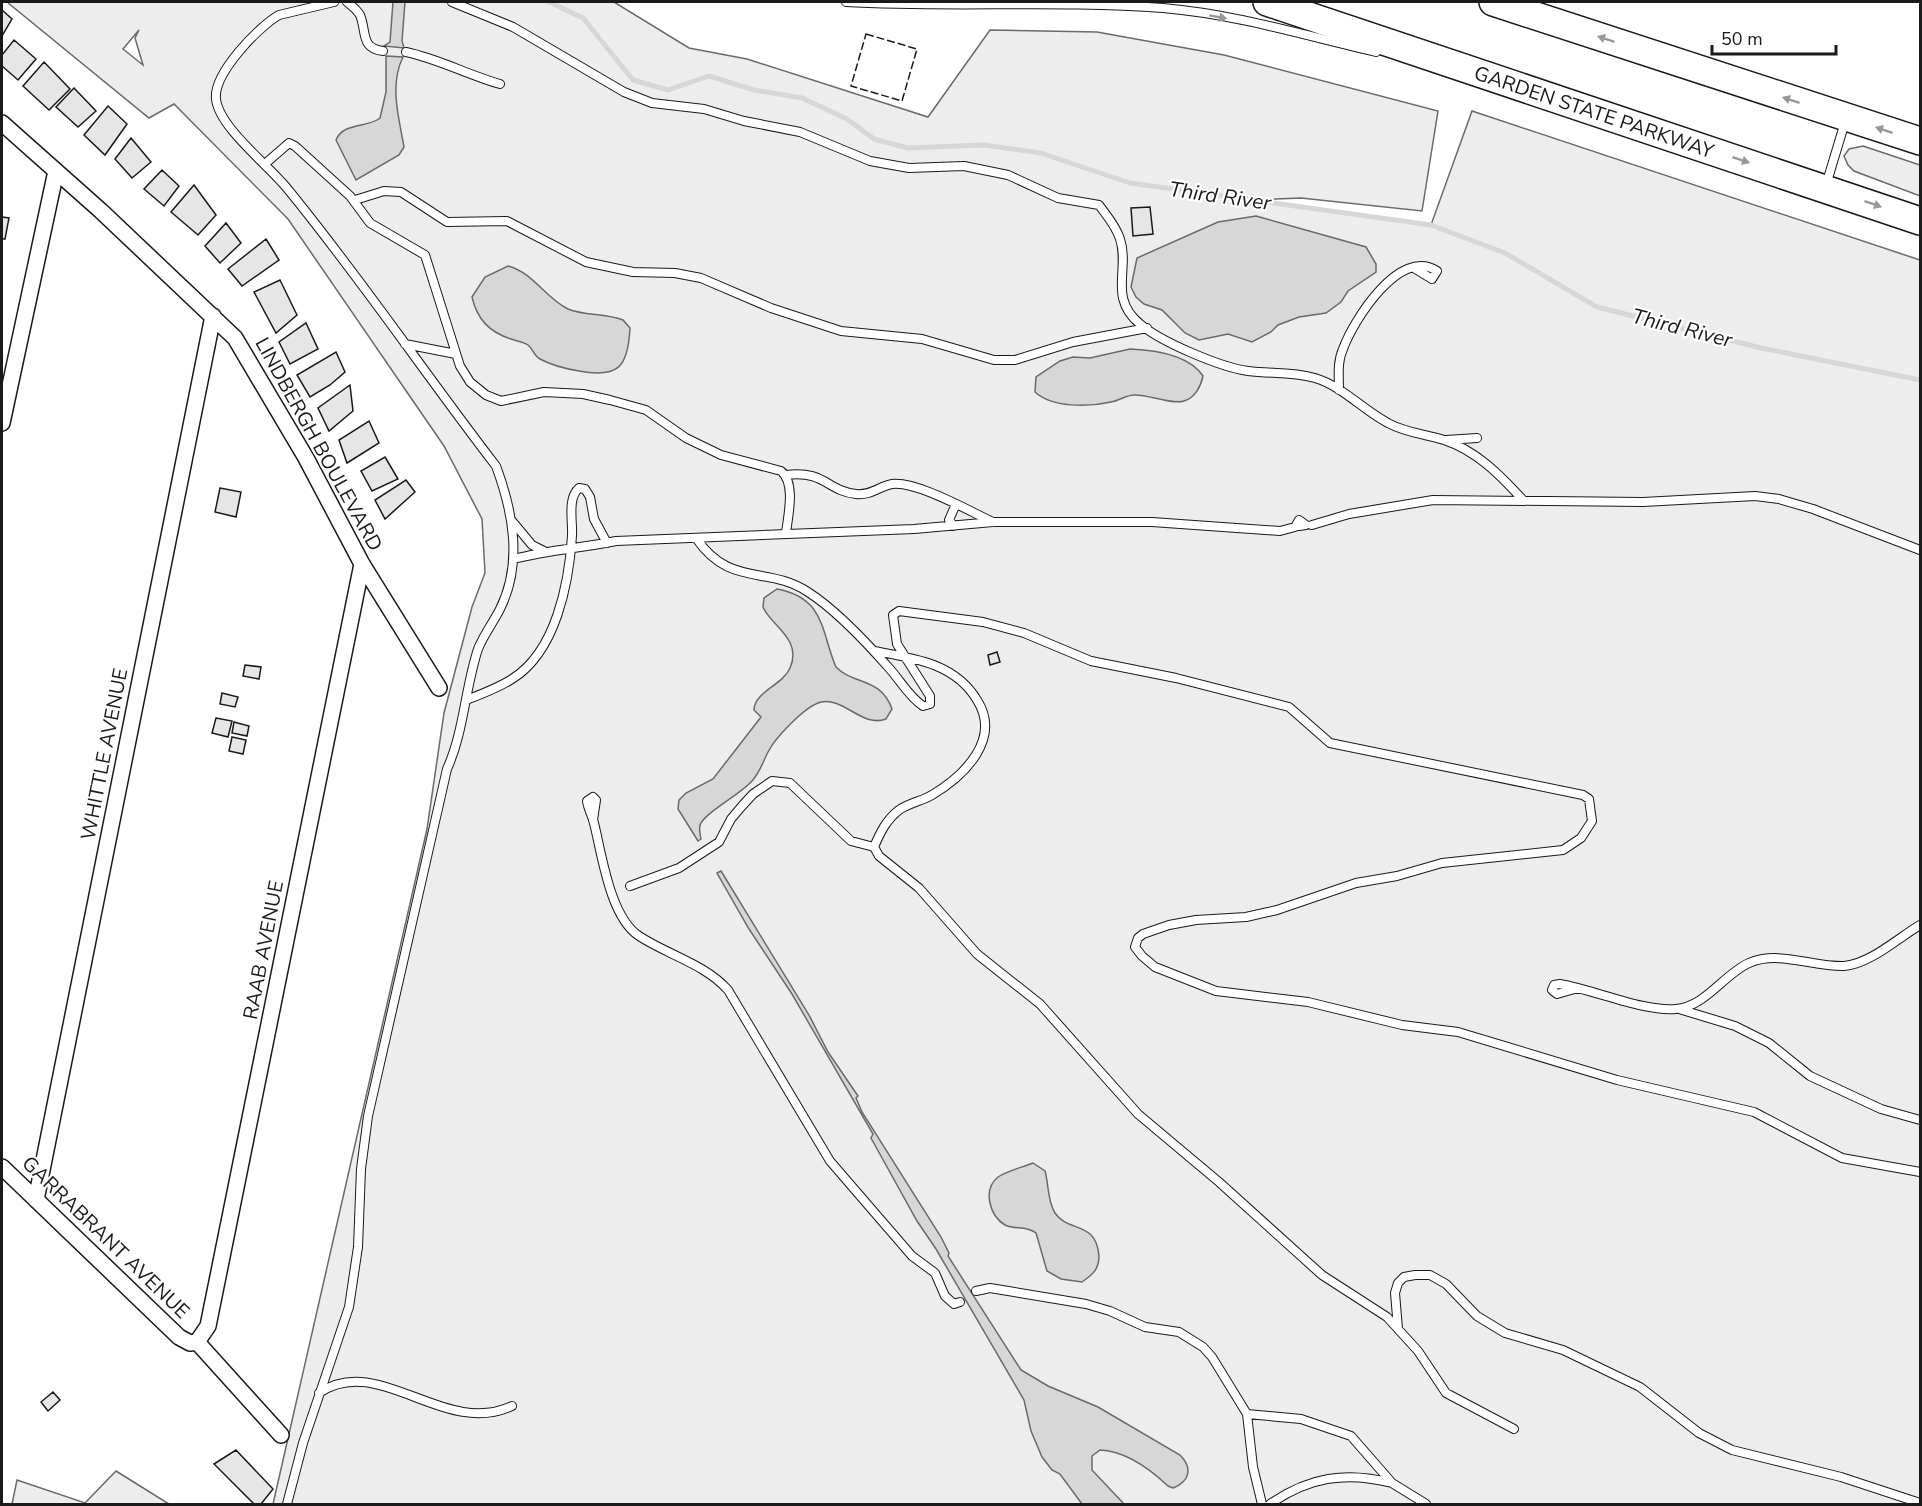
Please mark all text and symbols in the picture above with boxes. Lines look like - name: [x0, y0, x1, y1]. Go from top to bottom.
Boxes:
- one-way arrow: [1209, 13, 1228, 22]
- scale bar: [1712, 18, 1836, 56]
- text: 50 m: [1721, 27, 1763, 51]
- one-way arrow: [1597, 33, 1615, 43]
- street label: GARDEN STATE PARKWAY: [1471, 59, 1718, 165]
- one-way arrow: [1782, 94, 1800, 104]
- one-way arrow: [1875, 124, 1893, 134]
- one-way arrow: [1732, 155, 1750, 165]
- water label: Third River: [1167, 175, 1273, 217]
- one-way arrow: [1864, 200, 1882, 210]
- water label: Third River: [1629, 302, 1736, 354]
- street label: LINDBERGH BOULEVARD: [249, 333, 389, 556]
- street label: WHITTLE AVENUE: [75, 666, 134, 842]
- street label: RAAB AVENUE: [237, 878, 290, 1022]
- street label: GARRABRANT AVENUE: [16, 1150, 195, 1325]

